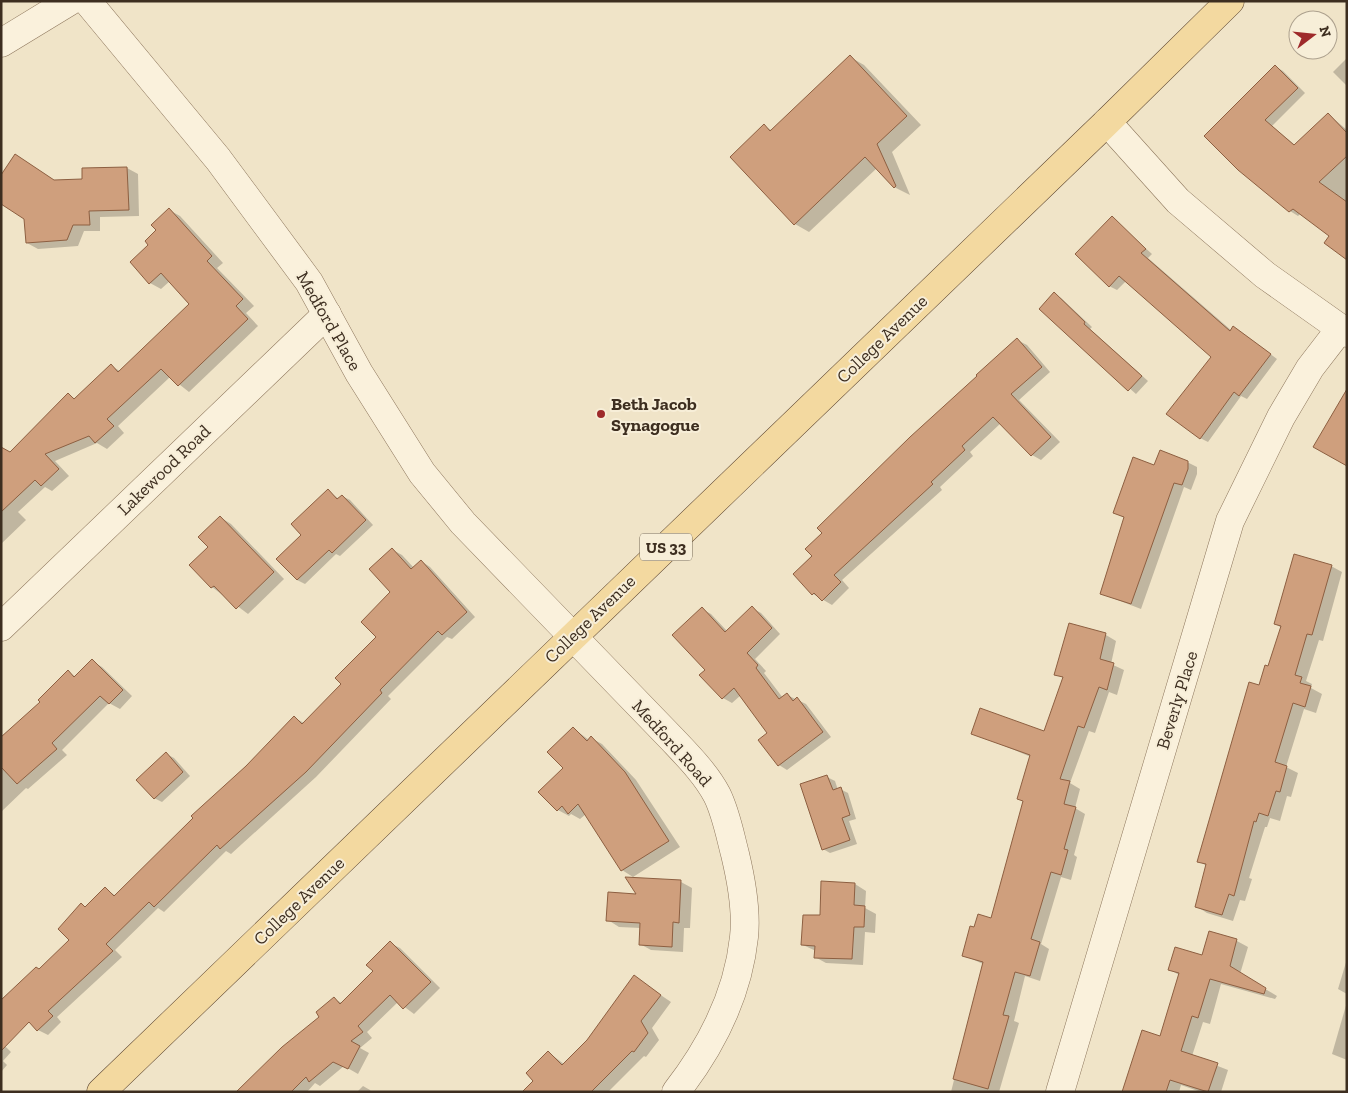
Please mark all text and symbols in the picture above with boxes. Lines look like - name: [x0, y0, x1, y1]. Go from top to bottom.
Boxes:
- north arrow: [1288, 10, 1338, 60]
- text: N: [1315, 24, 1335, 39]
- street label: Medford Place: [292, 268, 366, 374]
- street label: College Avenue: [832, 290, 932, 388]
- place label: Beth Jacob Synagogue: [611, 393, 700, 436]
- marker: Beth Jacob Synagogue: [595, 408, 607, 420]
- street label: Lakewood Road: [113, 420, 215, 520]
- road number: US 33: [640, 534, 692, 560]
- street label: College Avenue: [540, 570, 640, 668]
- street label: Beverly Place: [1152, 648, 1202, 752]
- street label: Medford Road: [627, 695, 717, 791]
- street label: College Avenue: [249, 852, 349, 950]

